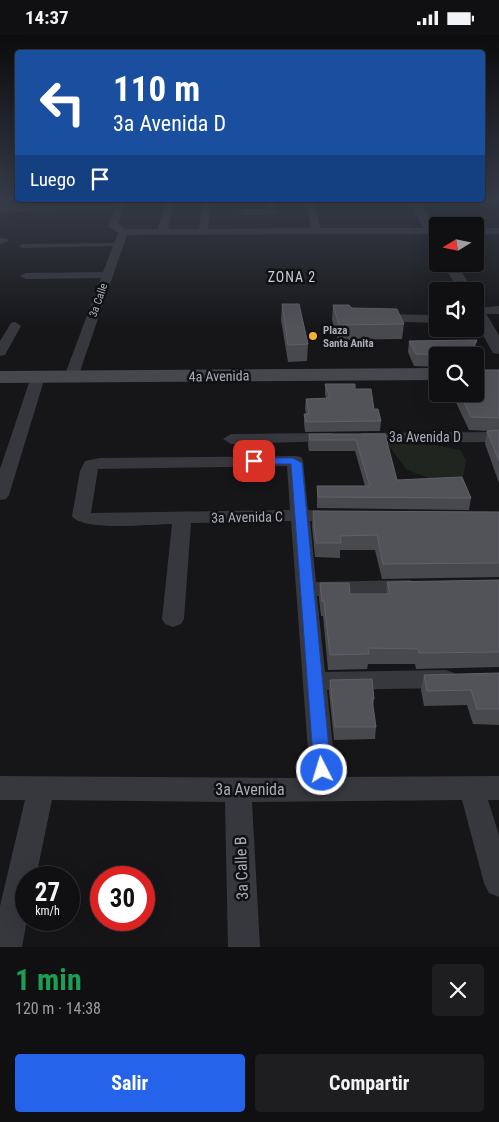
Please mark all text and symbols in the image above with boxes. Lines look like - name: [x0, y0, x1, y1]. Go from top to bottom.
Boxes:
- text: 14:37: [25, 6, 69, 29]
- text: 110 m: [113, 69, 200, 110]
- icon: left: [30, 70, 95, 135]
- text: 3a Avenida D: [113, 111, 226, 136]
- icon: arrive: [86, 165, 114, 193]
- text: Luego: [30, 168, 76, 191]
- north arrow: [429, 217, 484, 273]
- map controls: [429, 217, 484, 402]
- district label: ZONA 2: [268, 269, 316, 285]
- street label: 3a Calle: [87, 282, 110, 319]
- button: sound: [429, 282, 484, 337]
- place label: Plaza Santa Anita: [323, 324, 374, 350]
- marker: Plaza Santa Anita: [307, 330, 319, 342]
- button: search: [429, 347, 484, 402]
- street label: 4a Avenida: [189, 367, 249, 385]
- street label: 3a Avenida D: [389, 429, 461, 445]
- pin: [233, 440, 275, 482]
- icon: arrive: [240, 447, 268, 475]
- street label: 3a Avenida C: [211, 508, 283, 526]
- position arrow: [295, 743, 347, 795]
- street label: 3a Avenida: [215, 780, 285, 799]
- street label: 3a Calle B: [231, 836, 252, 900]
- speed limit sign: 30: [90, 866, 155, 931]
- text: 27: [35, 878, 60, 907]
- text: km/h: [35, 904, 60, 918]
- text: 1 min: [15, 962, 82, 997]
- button: close: [432, 964, 484, 1016]
- text: 120 m · 14:38: [15, 999, 101, 1018]
- button: Salir: [15, 1054, 245, 1112]
- button: Compartir: [255, 1054, 484, 1112]

